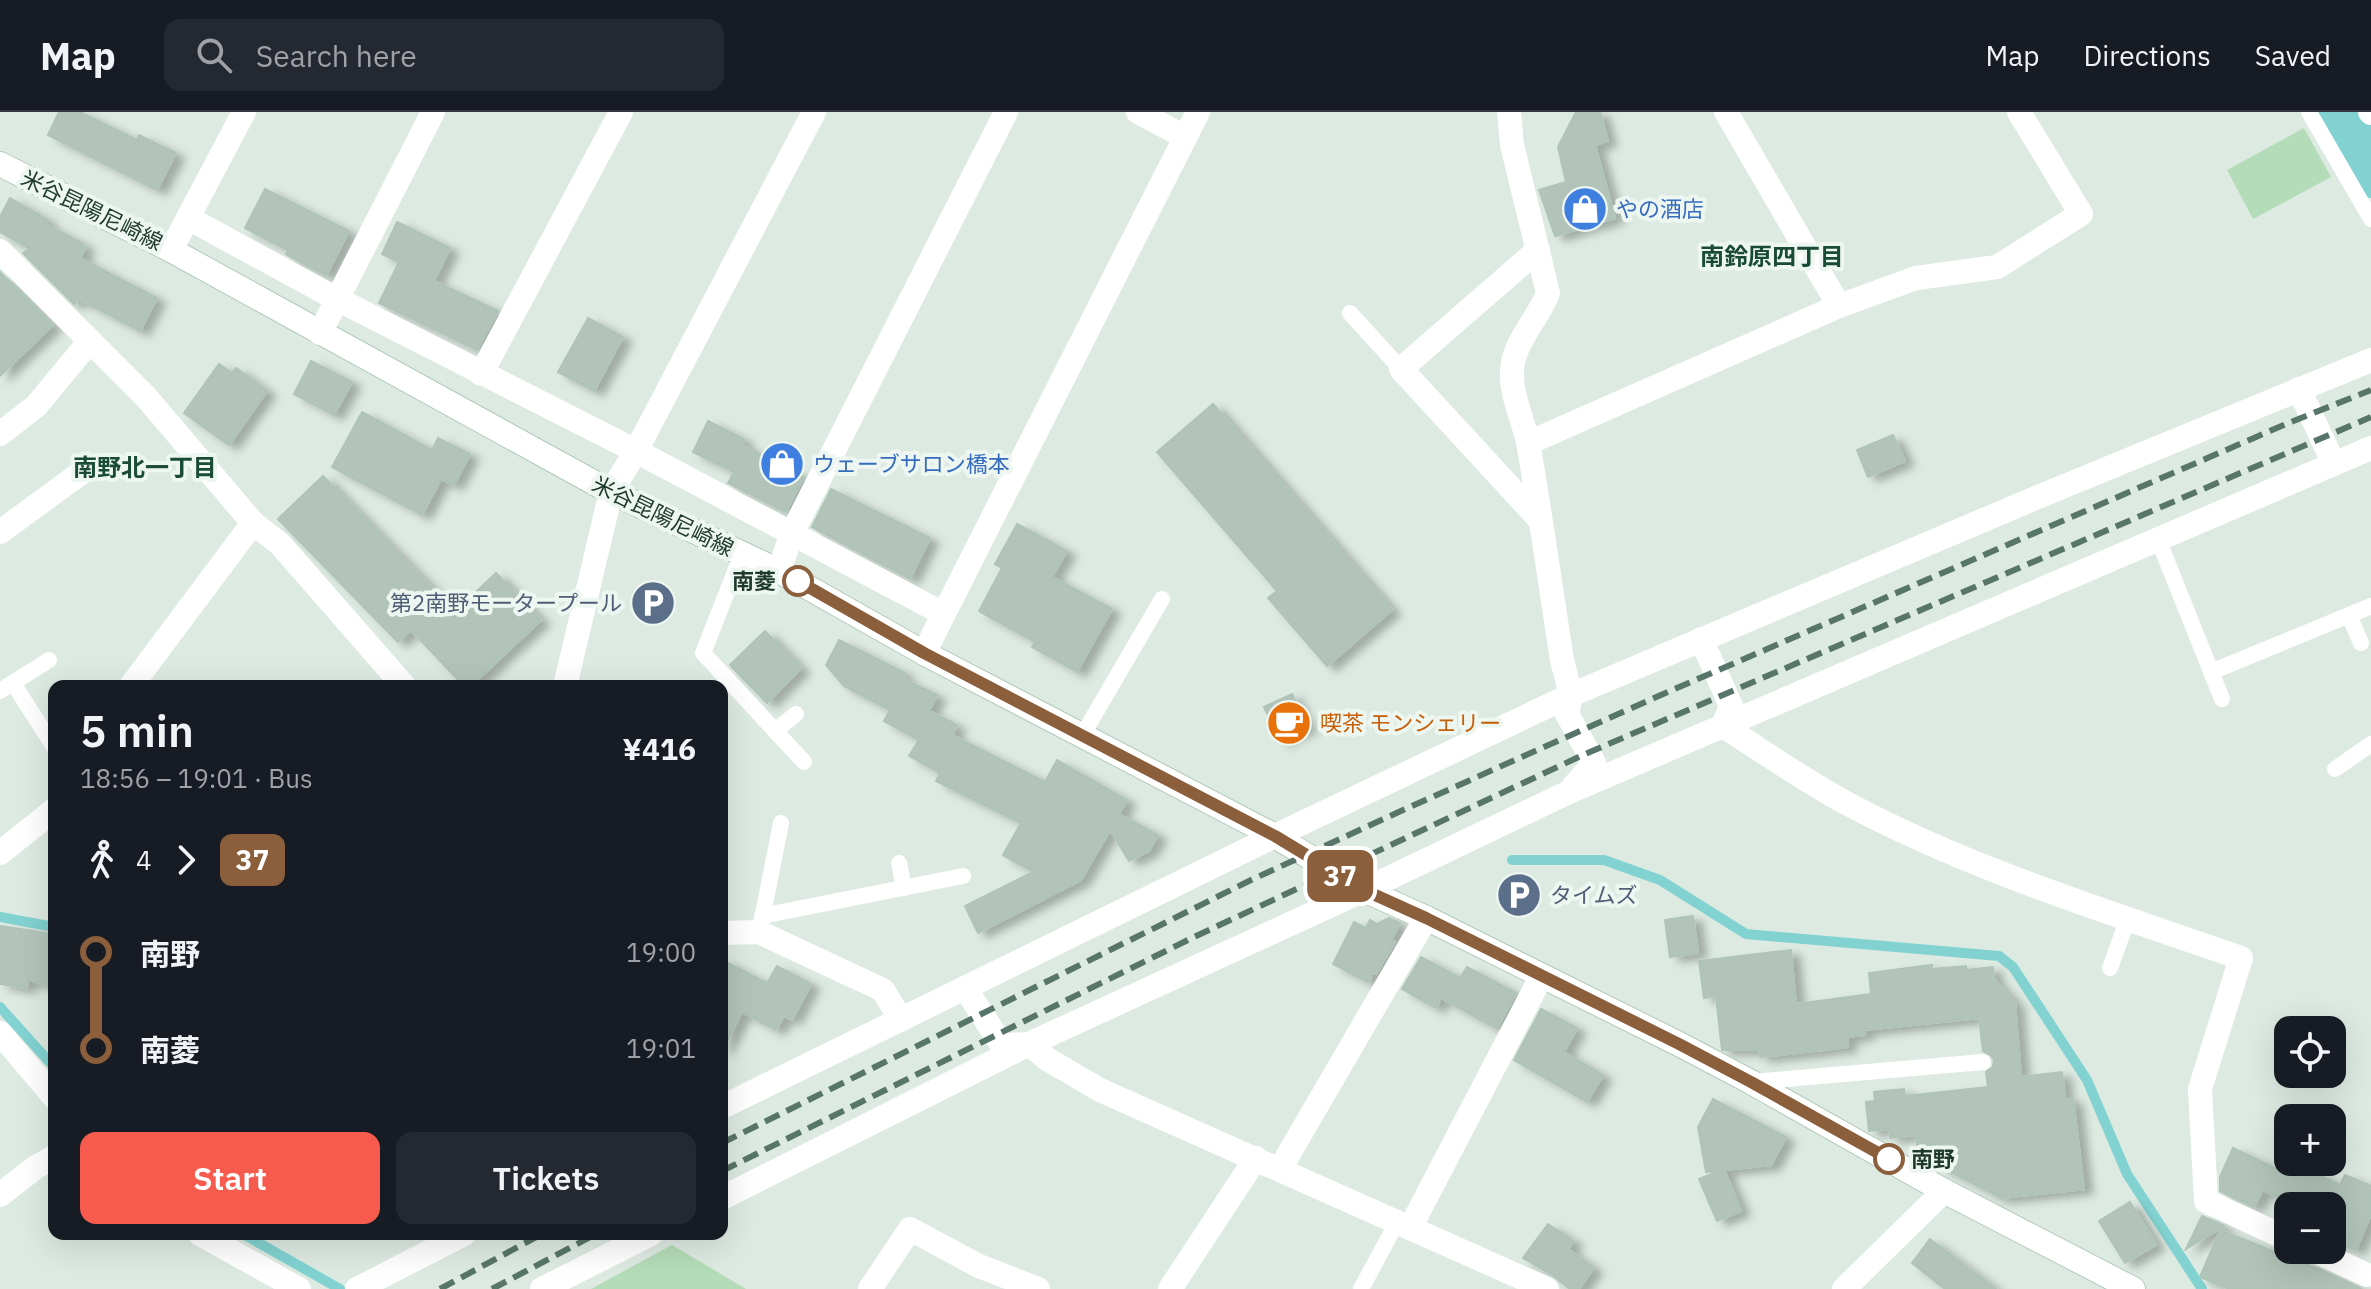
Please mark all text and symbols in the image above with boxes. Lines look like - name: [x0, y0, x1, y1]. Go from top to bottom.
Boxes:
- search box: [164, 19, 724, 91]
- text: Map: [40, 31, 116, 80]
- icon: search: [192, 33, 236, 77]
- text: Search here: [256, 36, 417, 75]
- text: Map: [1985, 37, 2039, 74]
- text: Directions: [2083, 37, 2211, 74]
- text: Saved: [2255, 37, 2331, 74]
- street label: 米谷昆陽尼崎線: [17, 163, 168, 256]
- shop icon: やの酒店: [1561, 185, 1609, 233]
- place label: やの酒店: [1616, 194, 1704, 223]
- district label: 南鈴原四丁目: [1700, 240, 1844, 272]
- shop icon: ウェーブサロン橋本: [758, 440, 806, 488]
- place label: ウェーブサロン橋本: [813, 449, 1010, 478]
- district label: 南野北一丁目: [73, 451, 217, 483]
- street label: 米谷昆陽尼崎線: [588, 469, 739, 562]
- place label: 南菱: [732, 566, 776, 595]
- marker: 南菱: [783, 566, 813, 596]
- parking icon: 第2南野モータープール: [629, 579, 677, 627]
- place label: 第2南野モータープール: [390, 588, 622, 617]
- cafe icon: 喫茶 モンシェリー: [1265, 699, 1313, 747]
- text: 5 min: [80, 702, 194, 759]
- place label: 喫茶 モンシェリー: [1320, 708, 1501, 737]
- text: ¥416: [623, 729, 696, 768]
- text: 18:56 – 19:01 · Bus: [80, 761, 313, 795]
- icon: walk: [80, 838, 124, 882]
- icon: forward: [164, 838, 208, 882]
- text: 37: [236, 841, 269, 878]
- text: 4: [136, 843, 152, 877]
- line badge: 37: [1304, 850, 1376, 902]
- text: 37: [1323, 857, 1357, 894]
- parking icon: タイムズ: [1495, 871, 1543, 919]
- place label: タイムズ: [1550, 880, 1638, 909]
- text: 南野: [140, 934, 200, 973]
- text: 19:00: [626, 935, 696, 969]
- map controls: [2274, 1016, 2346, 1264]
- button: locate: [2274, 1016, 2346, 1088]
- text: 南菱: [140, 1030, 200, 1069]
- text: 19:01: [626, 1031, 696, 1065]
- button: +: [2274, 1104, 2346, 1176]
- button: Start: [80, 1132, 380, 1224]
- button: Tickets: [396, 1132, 696, 1224]
- marker: 南野: [1874, 1144, 1904, 1174]
- place label: 南野: [1911, 1144, 1955, 1173]
- button: −: [2274, 1192, 2346, 1264]

